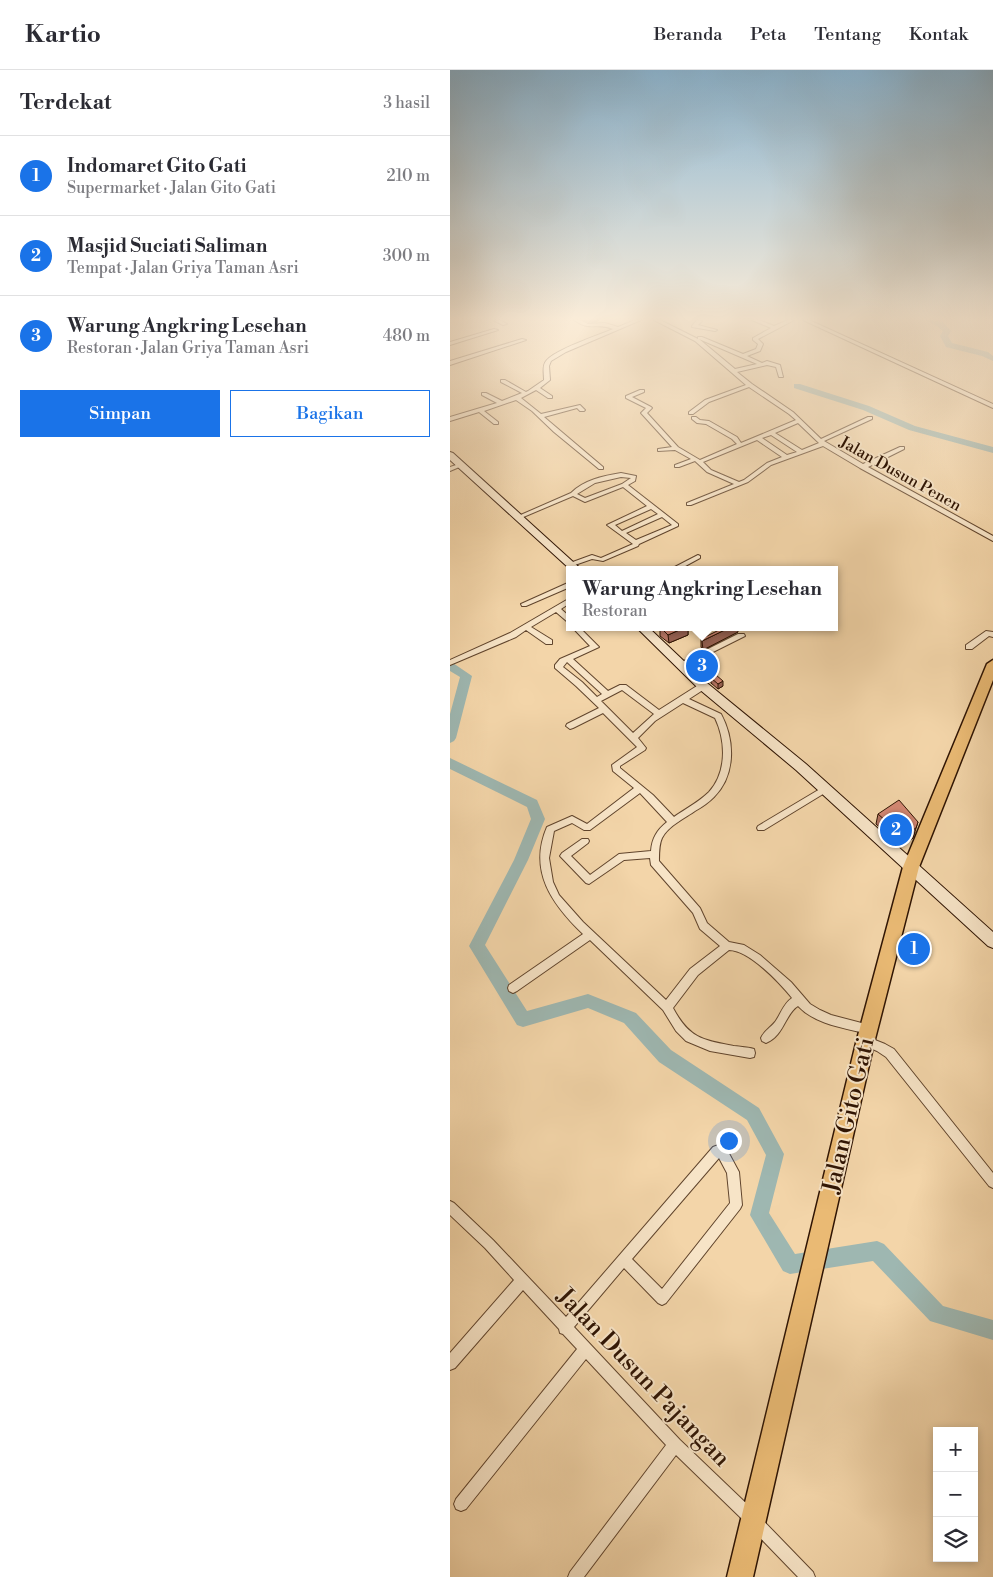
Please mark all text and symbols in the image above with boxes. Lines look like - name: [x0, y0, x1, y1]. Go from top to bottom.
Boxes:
- text: Kartio: [25, 20, 101, 50]
- text: Beranda: [654, 23, 722, 46]
- text: Peta: [750, 23, 786, 46]
- text: Tentang: [814, 23, 881, 46]
- text: Kontak: [909, 23, 968, 46]
- text: Terdekat: [20, 90, 111, 116]
- text: 3 hasil: [383, 93, 430, 113]
- text: Indomaret Gito Gati: [67, 154, 246, 178]
- text: 1: [32, 166, 40, 186]
- text: 210 m: [386, 166, 430, 186]
- text: Supermarket · Jalan Gito Gati: [67, 178, 276, 198]
- text: Masjid Suciati Saliman: [67, 234, 267, 258]
- text: 2: [31, 246, 41, 266]
- text: 300 m: [383, 246, 430, 266]
- text: Tempat · Jalan Griya Taman Asri: [67, 258, 299, 278]
- text: Warung Angkring Lesehan: [67, 314, 307, 338]
- text: 3: [31, 326, 41, 346]
- text: 480 m: [383, 326, 430, 346]
- text: Restoran · Jalan Griya Taman Asri: [67, 338, 309, 358]
- button: Simpan: [20, 390, 220, 437]
- button: Bagikan: [230, 390, 430, 437]
- street label: Jalan Dusun Penen: [835, 432, 965, 516]
- popup: [566, 566, 838, 631]
- text: Warung Angkring Lesehan: [582, 577, 822, 601]
- text: Restoran: [582, 601, 647, 621]
- pin: 3: [686, 647, 718, 685]
- pin: 2: [880, 811, 912, 849]
- pin: 1: [898, 930, 930, 968]
- street label: Jalan Gito Gati: [816, 1034, 881, 1197]
- your location: [716, 1128, 742, 1154]
- street label: Jalan Dusun Pajangan: [549, 1281, 736, 1473]
- map controls: [933, 1427, 978, 1562]
- button: +: [933, 1427, 978, 1472]
- button: −: [933, 1472, 978, 1517]
- button: layers: [933, 1517, 978, 1562]

